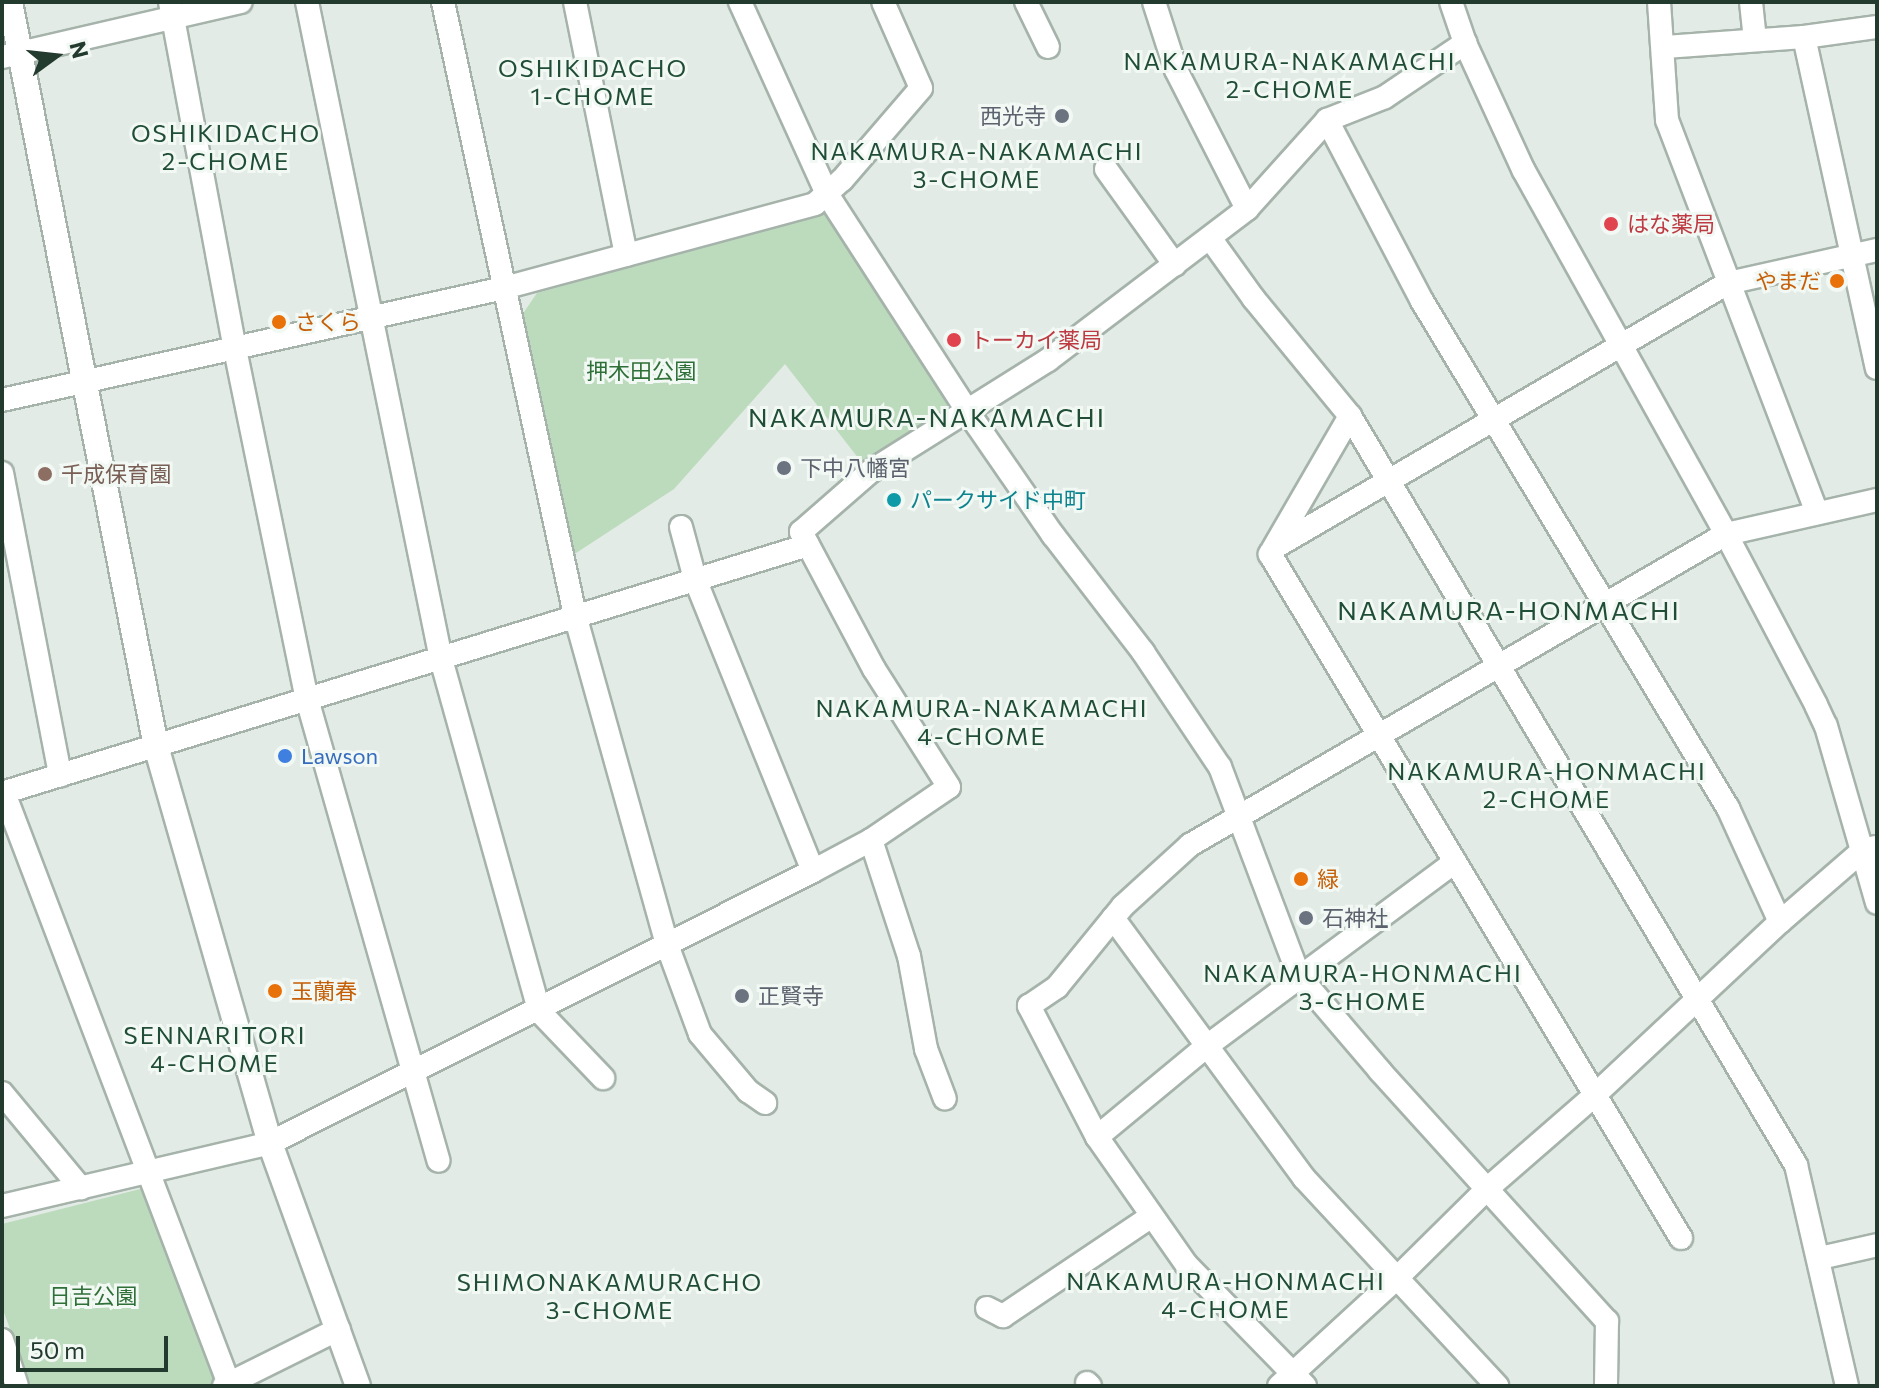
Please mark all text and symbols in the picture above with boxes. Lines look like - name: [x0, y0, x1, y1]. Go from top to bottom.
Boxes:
- north arrow: [16, 16, 96, 96]
- text: N: [64, 38, 95, 61]
- district label: NAKAMURA-NAKAMACHI 2-CHOME: [1123, 47, 1457, 103]
- district label: OSHIKIDACHO 1-CHOME: [498, 54, 688, 110]
- place label: 西光寺: [980, 103, 1046, 129]
- marker: 西光寺: [1053, 107, 1071, 125]
- district label: OSHIKIDACHO 2-CHOME: [131, 119, 321, 175]
- district label: NAKAMURA-NAKAMACHI 3-CHOME: [810, 137, 1144, 193]
- place label: はな薬局: [1627, 211, 1715, 237]
- marker: はな薬局: [1602, 215, 1620, 233]
- place label: やまだ: [1755, 268, 1821, 294]
- marker: やまだ: [1828, 272, 1846, 290]
- place label: さくら: [295, 309, 361, 335]
- marker: さくら: [270, 313, 288, 331]
- place label: トーカイ薬局: [970, 327, 1102, 353]
- marker: トーカイ薬局: [945, 331, 963, 349]
- park label: 押木田公園: [586, 358, 696, 384]
- district label: NAKAMURA-NAKAMACHI: [748, 401, 1106, 433]
- place label: 下中八幡宮: [800, 455, 910, 481]
- marker: 下中八幡宮: [775, 459, 793, 477]
- place label: 千成保育園: [61, 461, 171, 487]
- marker: 千成保育園: [36, 465, 54, 483]
- place label: パークサイド中町: [910, 487, 1086, 513]
- marker: パークサイド中町: [885, 491, 903, 509]
- district label: NAKAMURA-HONMACHI: [1337, 594, 1681, 626]
- district label: NAKAMURA-NAKAMACHI 4-CHOME: [815, 694, 1149, 750]
- place label: Lawson: [301, 743, 378, 769]
- marker: Lawson: [276, 747, 294, 765]
- district label: NAKAMURA-HONMACHI 2-CHOME: [1387, 757, 1707, 813]
- place label: 緑: [1317, 866, 1339, 892]
- marker: 緑: [1292, 870, 1310, 888]
- place label: 石神社: [1322, 905, 1388, 931]
- marker: 石神社: [1297, 909, 1315, 927]
- district label: NAKAMURA-HONMACHI 3-CHOME: [1203, 959, 1523, 1015]
- place label: 玉蘭春: [291, 978, 357, 1004]
- marker: 玉蘭春: [266, 982, 284, 1000]
- place label: 正賢寺: [758, 983, 824, 1009]
- marker: 正賢寺: [733, 987, 751, 1005]
- district label: SENNARITORI 4-CHOME: [124, 1021, 306, 1077]
- district label: NAKAMURA-HONMACHI 4-CHOME: [1066, 1267, 1386, 1323]
- district label: SHIMONAKAMURACHO 3-CHOME: [457, 1268, 763, 1324]
- park label: 日吉公園: [49, 1283, 137, 1309]
- scale bar: [20, 1320, 172, 1370]
- text: 50 m: [30, 1335, 85, 1364]

